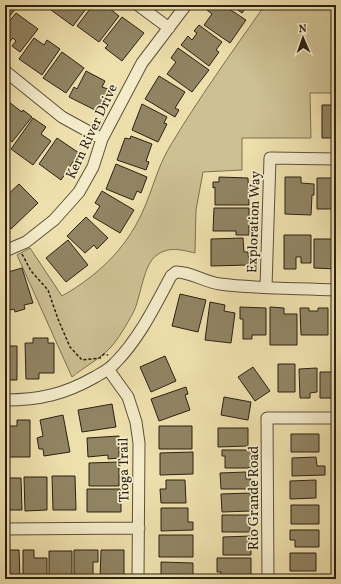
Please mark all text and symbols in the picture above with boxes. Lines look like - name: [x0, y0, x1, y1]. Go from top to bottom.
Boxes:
- north arrow: [283, 18, 323, 58]
- text: N: [298, 22, 307, 37]
- street label: Kern River Drive: [62, 81, 123, 182]
- street label: Exploration Way: [243, 170, 266, 274]
- street label: Tioga Trail: [114, 438, 135, 502]
- street label: Rio Grande Road: [245, 446, 264, 550]

